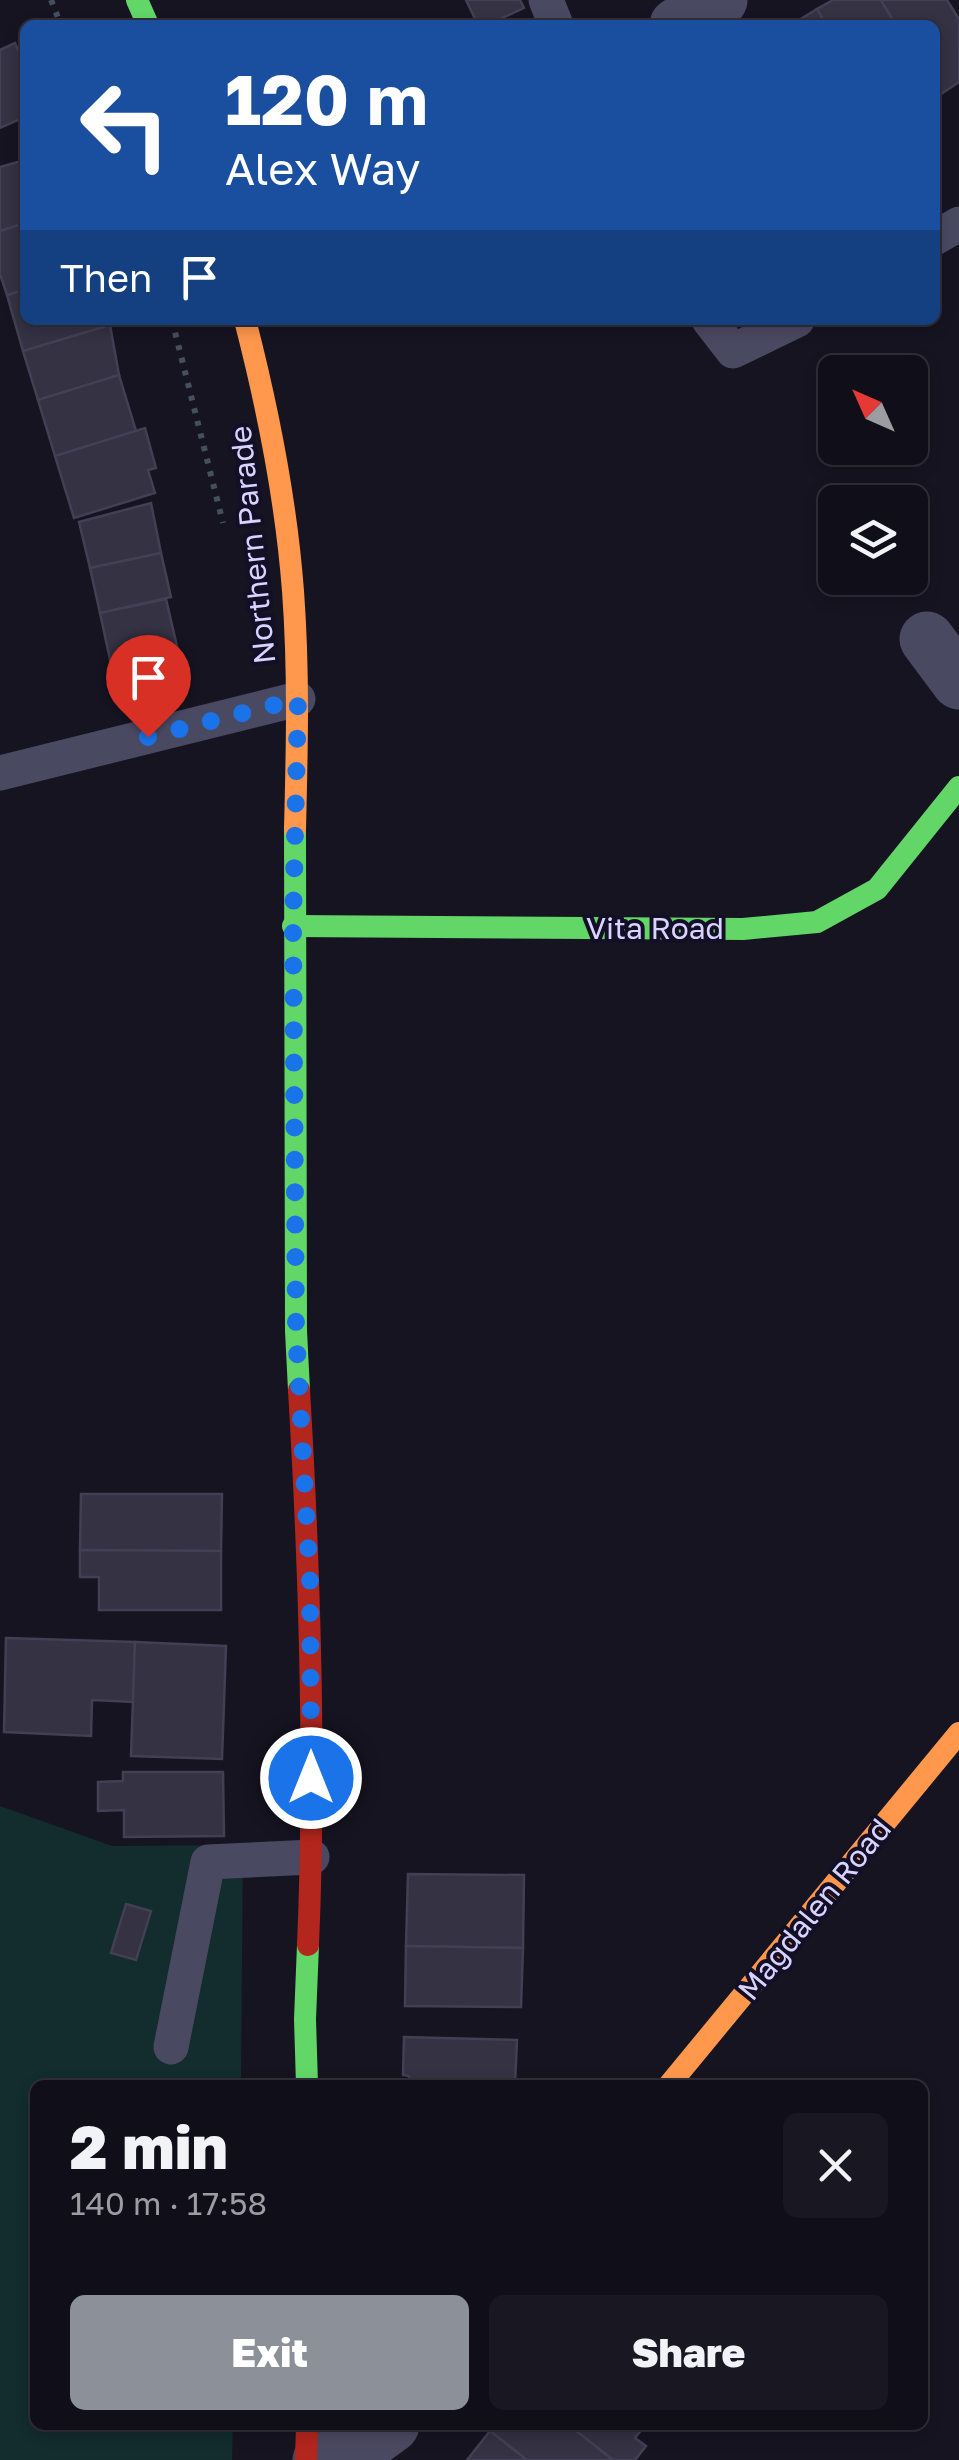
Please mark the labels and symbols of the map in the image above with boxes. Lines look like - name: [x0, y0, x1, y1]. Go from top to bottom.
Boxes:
- north arrow: [818, 355, 928, 465]
- street label: Northern Parade: [222, 424, 282, 666]
- pin: [106, 635, 191, 738]
- street label: Vita Road: [586, 910, 724, 946]
- position arrow: [259, 1726, 363, 1830]
- street label: Magdalen Road: [730, 1811, 898, 2007]

